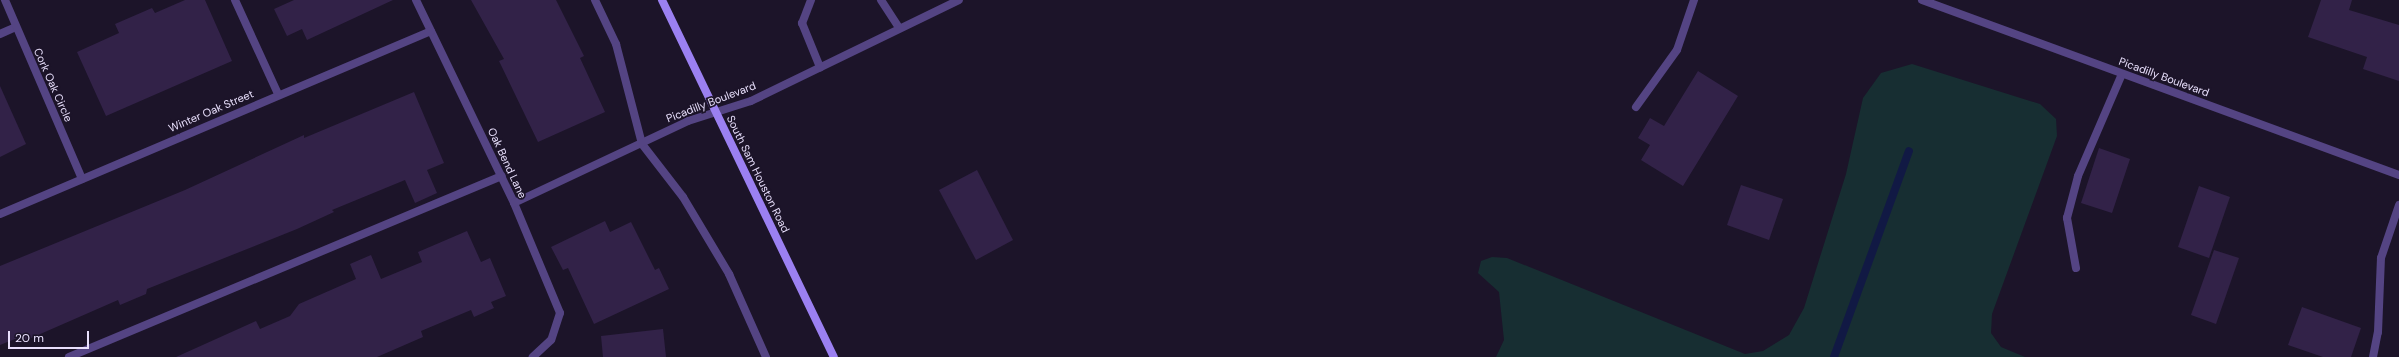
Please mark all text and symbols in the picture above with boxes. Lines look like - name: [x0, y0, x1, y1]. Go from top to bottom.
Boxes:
- street label: Cork Oak Circle: [31, 46, 75, 124]
- street label: Picadilly Boulevard: [2117, 55, 2211, 99]
- street label: Picadilly Boulevard: [664, 79, 758, 125]
- street label: Winter Oak Street: [166, 87, 256, 135]
- street label: South Sam Houston Road: [724, 113, 792, 235]
- street label: Oak Bend Lane: [485, 126, 529, 200]
- scale bar: [10, 323, 91, 349]
- text: 20 m: [15, 330, 44, 346]

